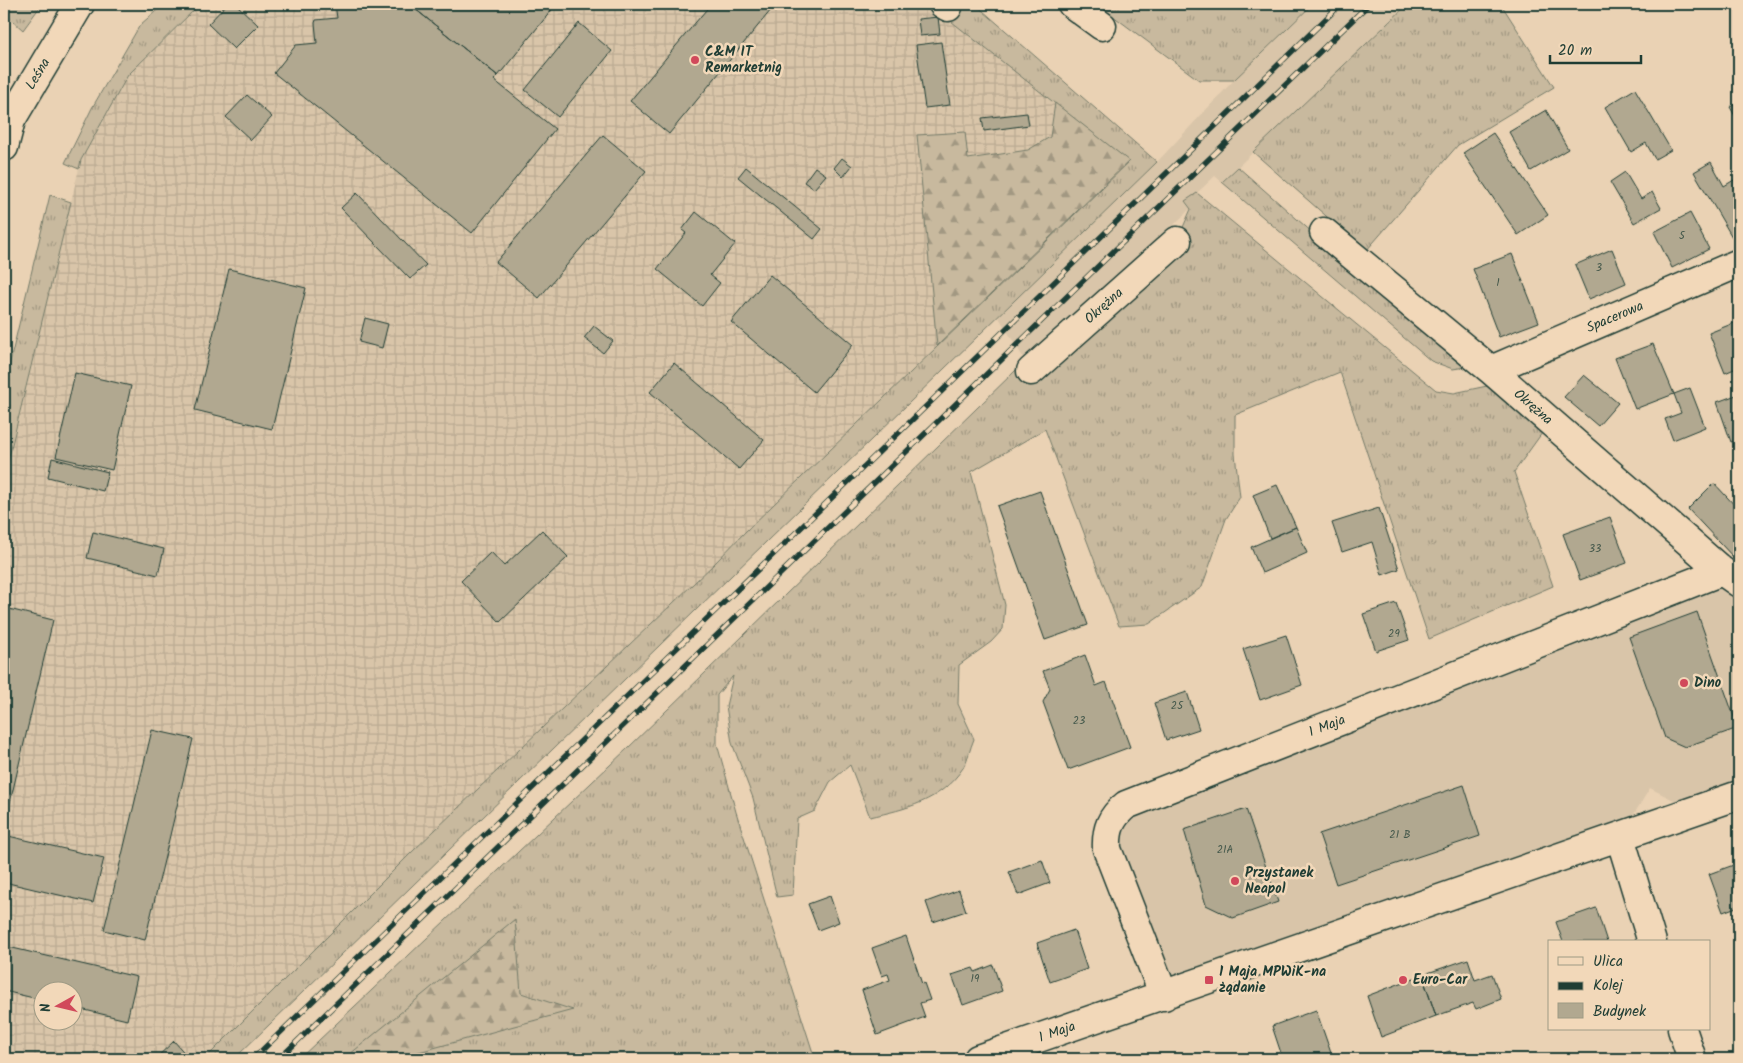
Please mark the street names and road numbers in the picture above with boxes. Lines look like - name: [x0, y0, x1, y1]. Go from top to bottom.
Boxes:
- street label: Leśna: [20, 54, 56, 94]
- street label: Okrężna: [1080, 282, 1128, 330]
- street label: Spacerowa: [1583, 295, 1647, 339]
- street label: Okrężna: [1508, 384, 1558, 430]
- street label: 1 Maja: [1305, 709, 1349, 743]
- street label: 1 Maja: [1036, 1015, 1078, 1049]

